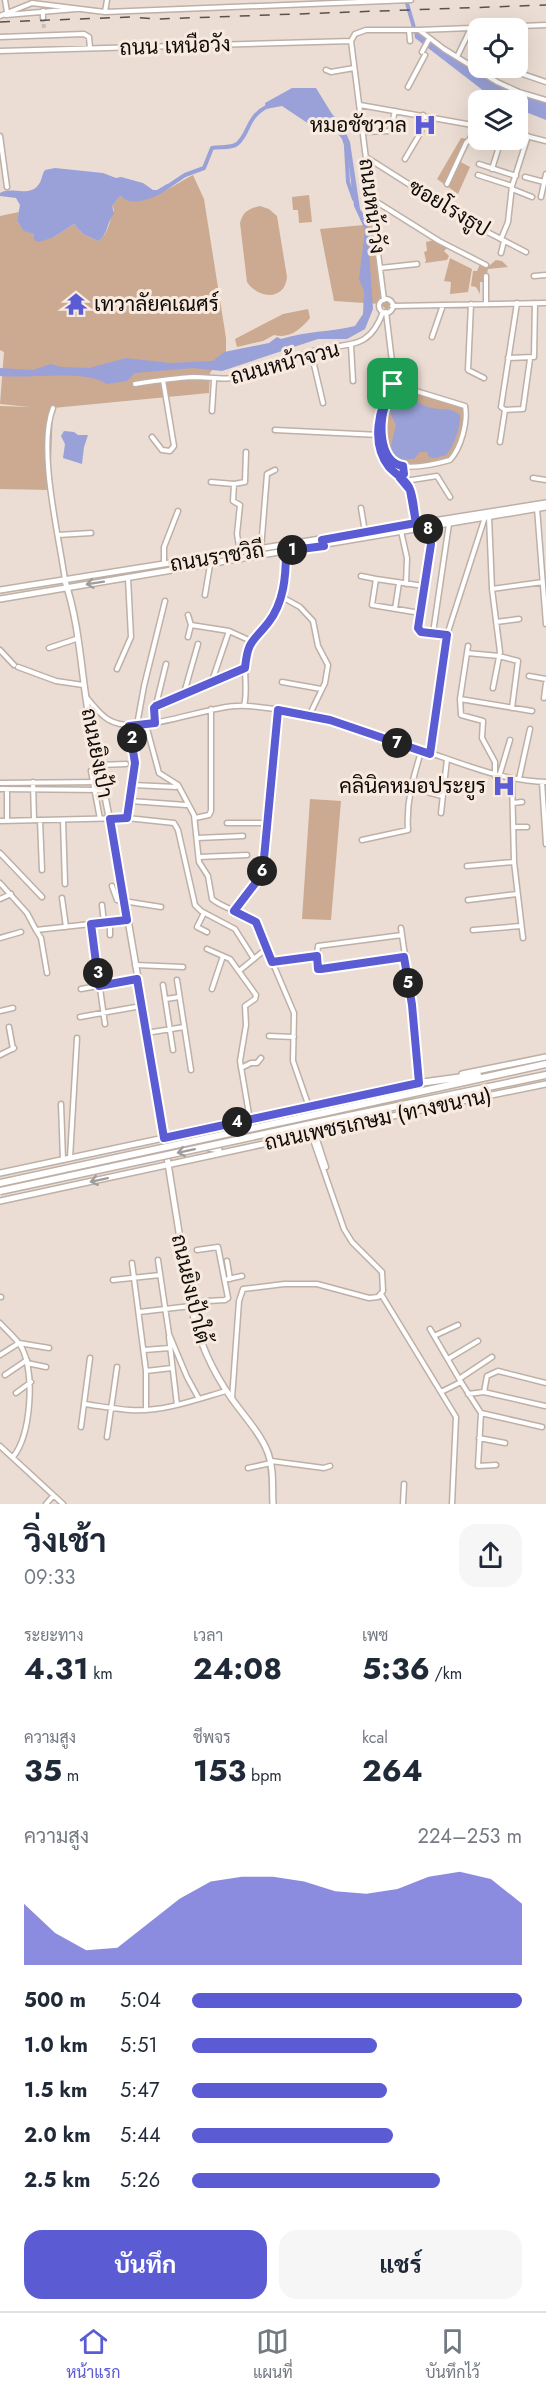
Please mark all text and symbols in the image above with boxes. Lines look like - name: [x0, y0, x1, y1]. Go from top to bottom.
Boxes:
- map controls: [468, 18, 528, 150]
- button: locate: [468, 18, 528, 78]
- street label: ถนน เหนือวัง: [119, 29, 231, 63]
- button: layers: [468, 90, 528, 150]
- place label: หมอชัชวาล: [310, 110, 407, 140]
- hospital icon: หมอชัชวาล: [412, 112, 438, 138]
- street label: ถนนหน้าวัง: [351, 156, 393, 256]
- street label: ซอยโรงธูป: [403, 172, 495, 244]
- place label: เทวาลัยคเณศร์: [94, 289, 219, 319]
- temple icon: เทวาลัยคเณศร์: [63, 291, 89, 317]
- street label: ถนนหน้าจวน: [227, 334, 343, 392]
- pin: [367, 358, 418, 409]
- icon: arrive: [376, 367, 409, 400]
- pin: 8: [413, 514, 443, 544]
- text: 8: [423, 517, 433, 540]
- street label: ถนนราชวิถี: [168, 535, 266, 579]
- pin: 1: [277, 535, 307, 565]
- text: 1: [288, 538, 296, 561]
- one-way arrow: [86, 578, 105, 589]
- street label: ถนนยิงเป้า: [74, 705, 120, 801]
- pin: 2: [117, 723, 147, 753]
- text: 2: [127, 726, 137, 749]
- pin: 7: [382, 728, 412, 758]
- text: 7: [392, 731, 402, 754]
- place label: คลินิคหมอประยูร: [339, 771, 486, 801]
- hospital icon: คลินิคหมอประยูร: [491, 773, 517, 799]
- pin: 6: [247, 856, 277, 886]
- text: 6: [257, 859, 267, 882]
- pin: 3: [83, 958, 113, 988]
- text: 3: [93, 961, 103, 984]
- pin: 5: [393, 968, 423, 998]
- text: 5: [403, 971, 413, 994]
- street label: ถนนเพชรเกษม (ทางขนาน): [262, 1080, 494, 1158]
- pin: 4: [222, 1107, 252, 1137]
- text: 4: [231, 1110, 243, 1133]
- one-way arrow: [177, 1146, 196, 1157]
- one-way arrow: [89, 1175, 109, 1186]
- street label: ถนนยิงเป้าใต้: [164, 1231, 218, 1348]
- text: วิ่งเช้า: [24, 1517, 107, 1564]
- button: share: [459, 1524, 522, 1587]
- text: 09:33: [24, 1563, 75, 1592]
- text: ระยะทาง: [24, 1624, 84, 1647]
- text: เวลา: [193, 1624, 223, 1647]
- text: เพซ: [362, 1624, 388, 1647]
- text: 4.31: [24, 1647, 89, 1690]
- text: 24:08: [193, 1647, 282, 1690]
- text: 5:36: [362, 1647, 430, 1690]
- text: km: [89, 1662, 113, 1685]
- text: /km: [430, 1662, 462, 1685]
- text: ความสูง: [24, 1726, 76, 1749]
- text: ชีพจร: [193, 1726, 231, 1749]
- text: kcal: [362, 1726, 388, 1749]
- text: 35: [24, 1749, 62, 1792]
- text: 153: [193, 1749, 246, 1792]
- text: 264: [362, 1749, 423, 1792]
- text: m: [62, 1764, 79, 1787]
- text: bpm: [246, 1764, 282, 1787]
- text: ความสูง: [24, 1822, 89, 1851]
- text: 224–253 m: [418, 1822, 522, 1851]
- text: 500 m: [24, 1986, 86, 2015]
- text: 5:04: [120, 1986, 161, 2015]
- text: 1.0 km: [24, 2031, 88, 2060]
- text: 5:51: [120, 2031, 158, 2060]
- text: 1.5 km: [24, 2076, 87, 2105]
- text: 5:47: [120, 2076, 159, 2105]
- text: 2.0 km: [24, 2121, 91, 2150]
- text: 5:44: [120, 2121, 161, 2150]
- text: 2.5 km: [24, 2166, 90, 2195]
- text: 5:26: [120, 2166, 160, 2195]
- button: บันทึก: [24, 2230, 267, 2299]
- button: แชร์: [279, 2230, 522, 2299]
- tab: หน้าแรก: [66, 2325, 121, 2384]
- tab: แผนที่: [253, 2325, 293, 2384]
- tab: บันทึกไว้: [425, 2325, 480, 2384]

